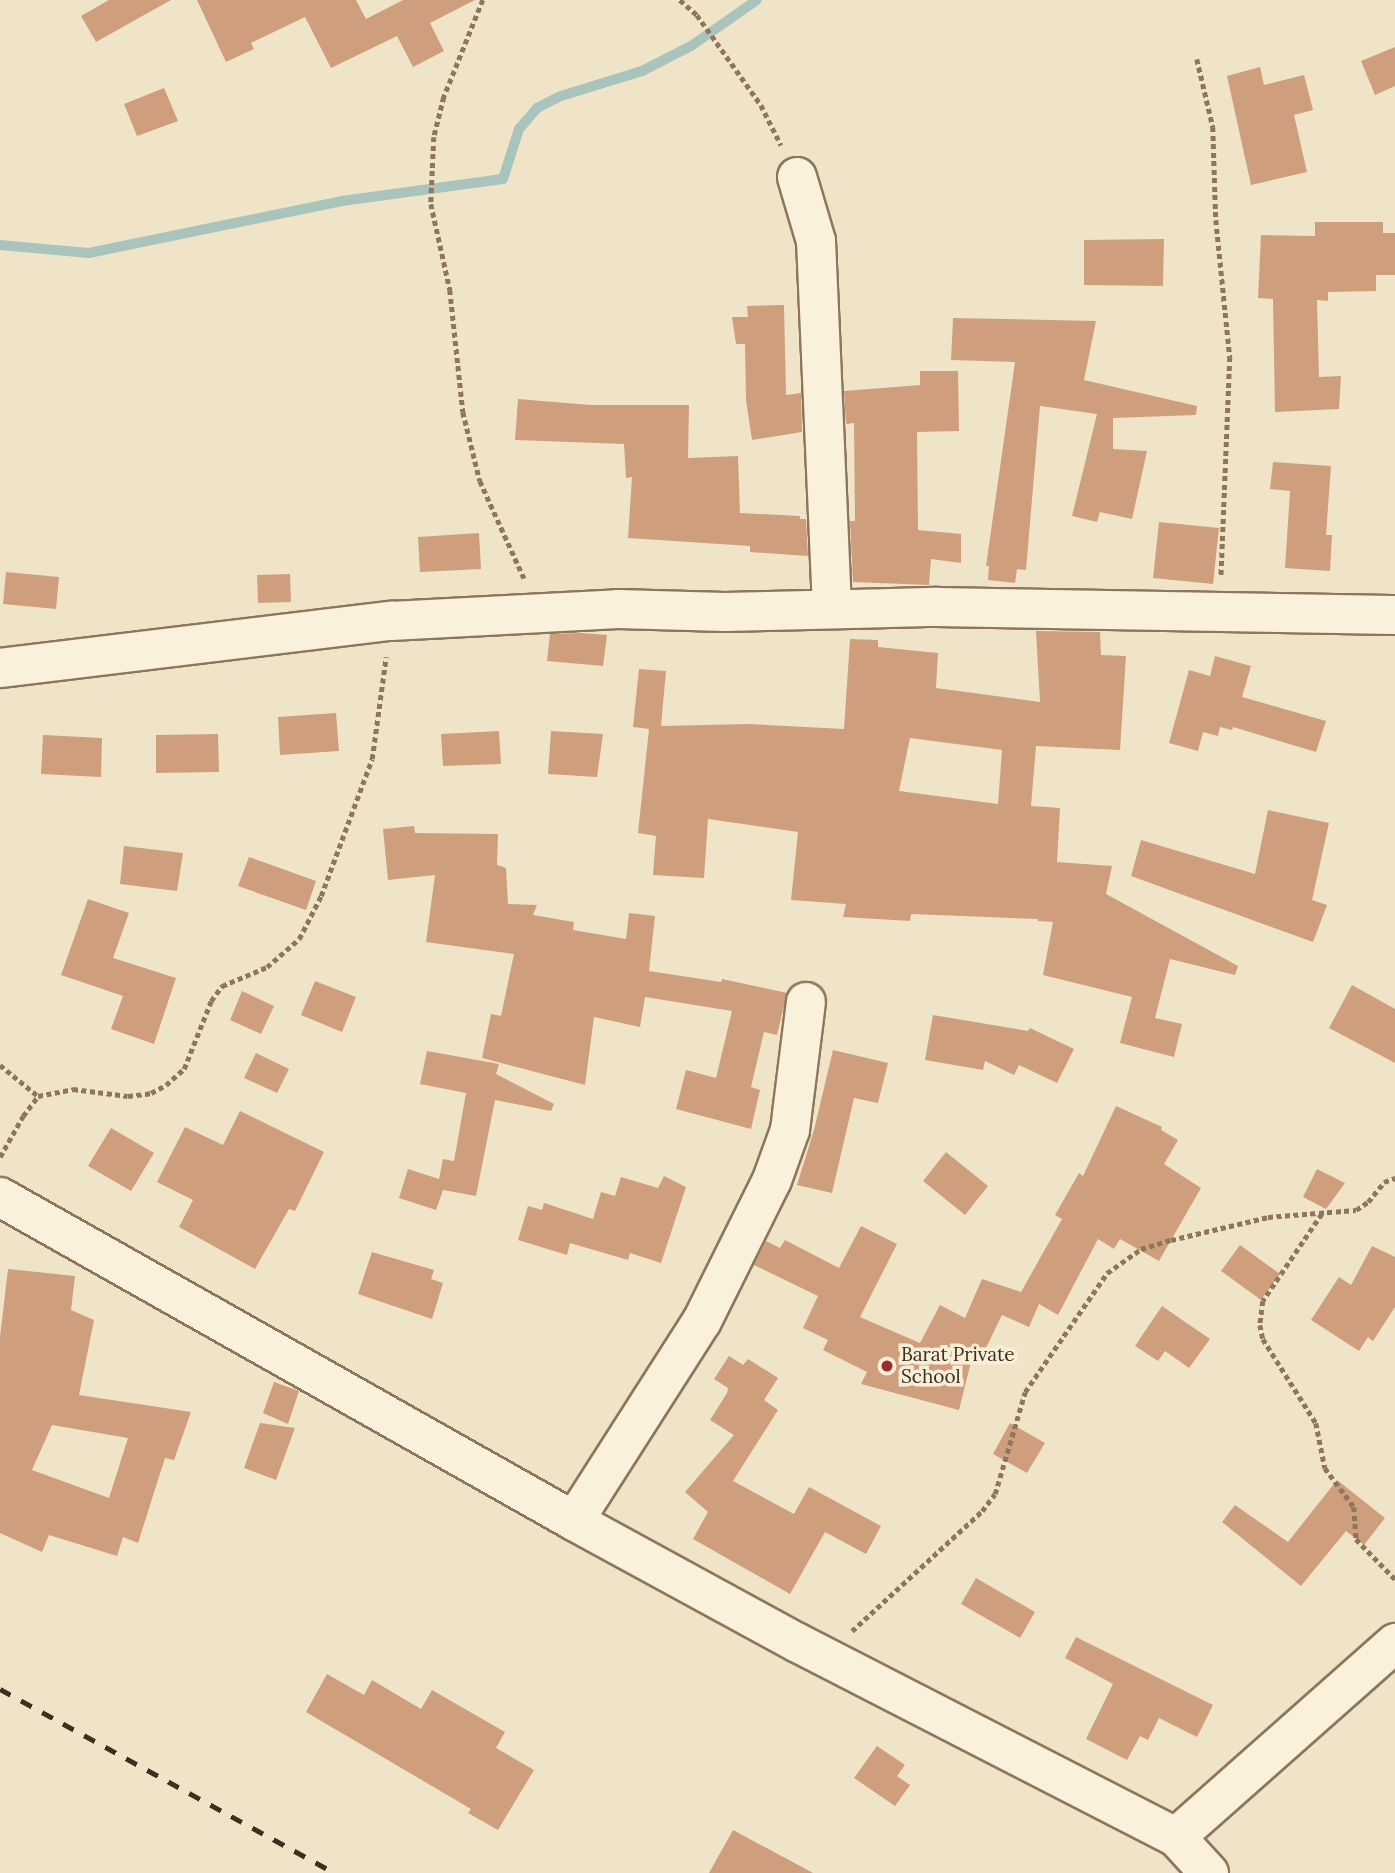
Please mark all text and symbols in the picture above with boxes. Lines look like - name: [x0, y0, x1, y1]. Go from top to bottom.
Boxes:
- place label: Barat Private School: [901, 1344, 1015, 1388]
- marker: Barat Private School: [879, 1358, 895, 1374]

